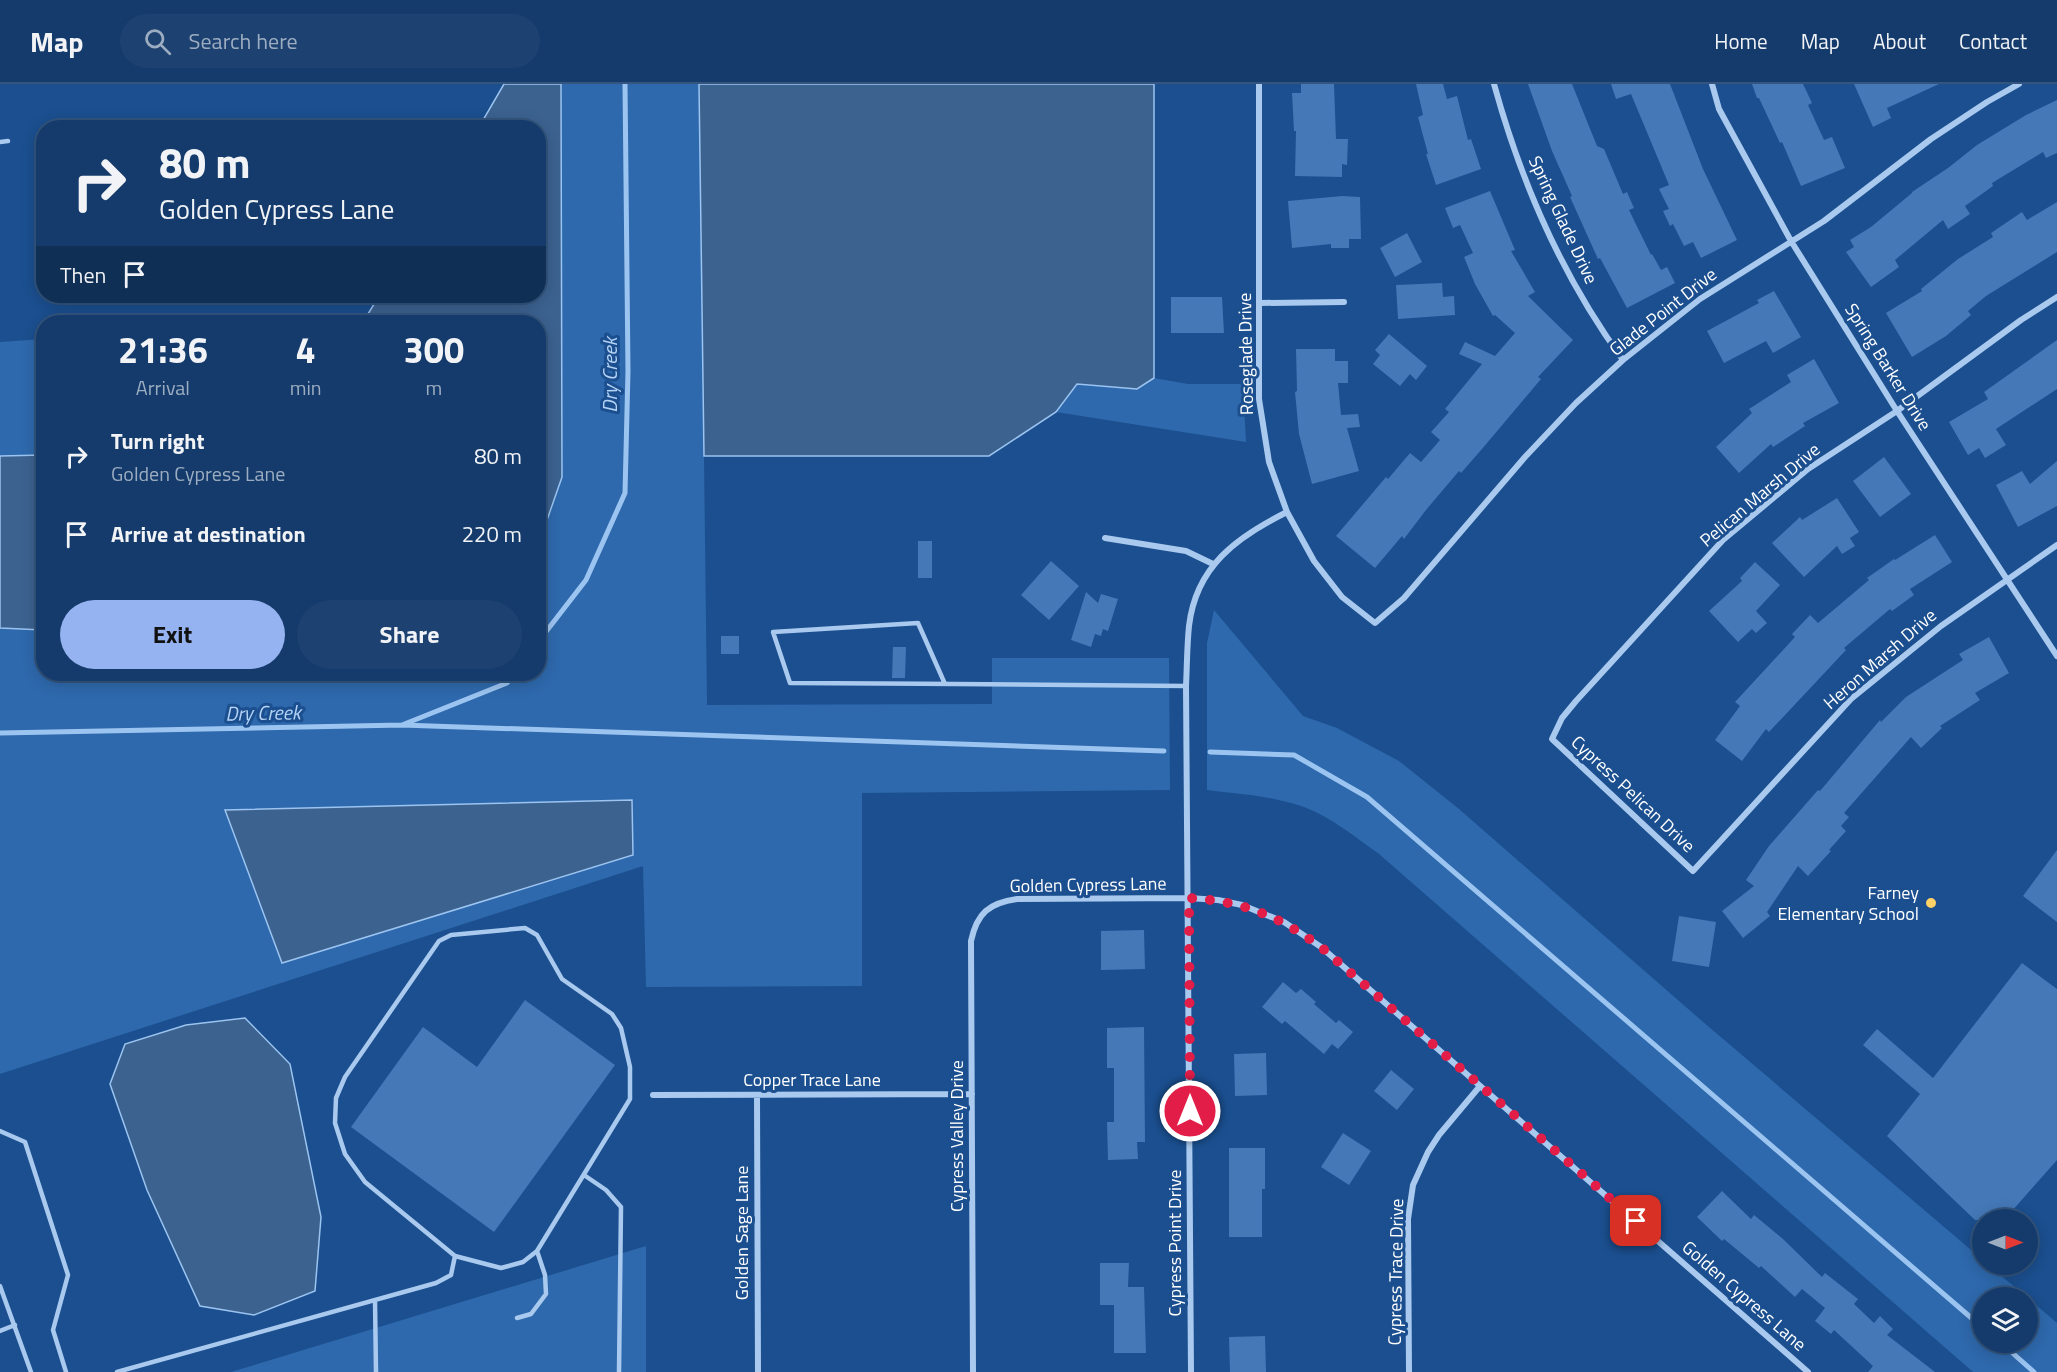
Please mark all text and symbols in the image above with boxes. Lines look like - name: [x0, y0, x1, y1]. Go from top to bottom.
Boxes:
- search box: [120, 14, 540, 68]
- text: Map: [30, 20, 84, 63]
- text: Search here: [189, 24, 298, 58]
- icon: search: [141, 25, 174, 58]
- text: Home: [1714, 25, 1768, 57]
- text: Map: [1801, 25, 1840, 57]
- text: About: [1873, 25, 1926, 57]
- text: Contact: [1959, 25, 2027, 57]
- text: 80 m: [159, 130, 251, 194]
- icon: right: [60, 144, 138, 222]
- street label: Spring Glade Drive: [1522, 151, 1605, 288]
- text: Golden Cypress Lane: [159, 188, 394, 229]
- text: Then: [60, 258, 106, 292]
- icon: arrive: [118, 258, 151, 291]
- street label: Glade Point Drive: [1603, 261, 1722, 362]
- street label: Roseglade Drive: [1231, 293, 1260, 415]
- street label: Spring Barker Drive: [1838, 298, 1938, 436]
- text: 21:36: [118, 322, 208, 377]
- text: 4: [296, 322, 316, 377]
- text: 300: [404, 322, 464, 377]
- water label: Dry Creek: [594, 335, 625, 413]
- text: Arrival: [136, 372, 190, 403]
- text: min: [290, 372, 322, 403]
- text: m: [425, 372, 442, 403]
- text: Turn right: [111, 424, 205, 458]
- street label: Pelican Marsh Drive: [1694, 436, 1826, 553]
- text: 80 m: [474, 439, 522, 473]
- icon: right: [60, 440, 93, 473]
- text: Golden Cypress Lane: [111, 458, 285, 489]
- text: Arrive at destination: [111, 517, 306, 551]
- text: 220 m: [462, 517, 522, 551]
- icon: arrive: [60, 518, 93, 551]
- button: Exit: [60, 600, 285, 669]
- button: Share: [297, 600, 522, 669]
- street label: Heron Marsh Drive: [1817, 602, 1942, 715]
- water label: Dry Creek: [225, 696, 303, 729]
- street label: Cypress Pelican Drive: [1565, 729, 1701, 858]
- street label: Golden Cypress Lane: [1009, 870, 1167, 899]
- place label: Farney Elementary School: [1777, 879, 1919, 927]
- marker: Farney Elementary School: [1924, 896, 1938, 910]
- street label: Cypress Valley Drive: [943, 1060, 970, 1212]
- street label: Copper Trace Lane: [743, 1066, 881, 1093]
- position arrow: [1158, 1079, 1222, 1143]
- street label: Golden Sage Lane: [728, 1166, 755, 1300]
- street label: Cypress Point Drive: [1161, 1170, 1188, 1316]
- pin: [1610, 1195, 1661, 1246]
- street label: Cypress Trace Drive: [1381, 1198, 1410, 1346]
- icon: arrive: [1619, 1204, 1652, 1237]
- north arrow: [1972, 1209, 2038, 1275]
- map controls: [1972, 1209, 2038, 1353]
- street label: Golden Cypress Lane: [1676, 1234, 1812, 1357]
- button: layers: [1972, 1287, 2038, 1353]

